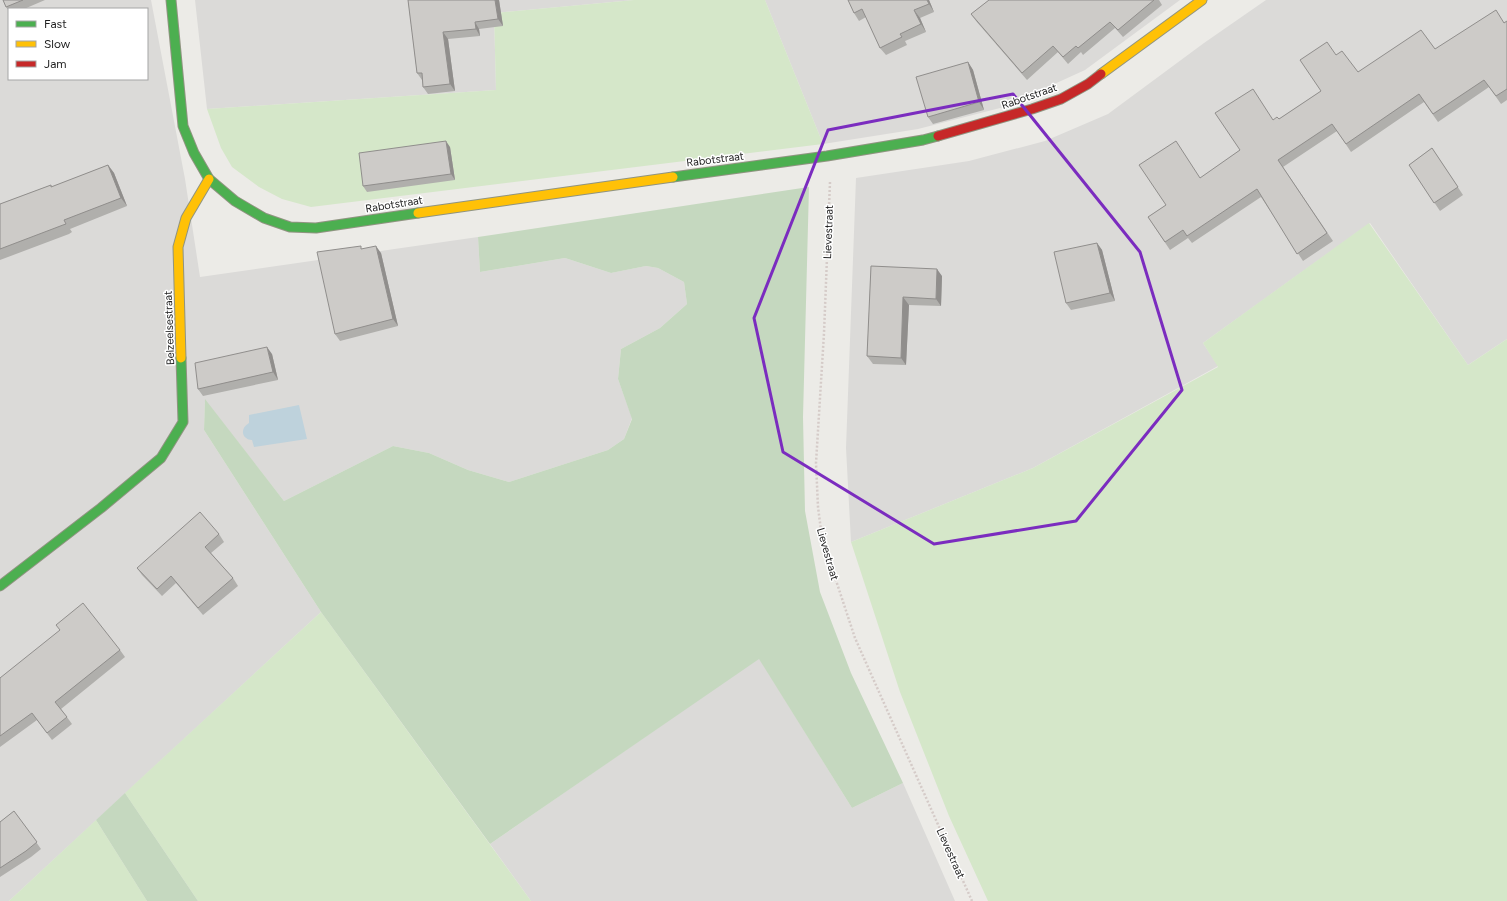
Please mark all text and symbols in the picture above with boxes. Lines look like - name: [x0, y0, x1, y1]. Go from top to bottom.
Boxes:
- legend: [8, 8, 148, 80]
- text: Fast: [44, 17, 67, 31]
- text: Slow: [44, 37, 71, 51]
- text: Jam: [44, 57, 67, 71]
- street label: Rabotstraat: [1000, 81, 1059, 112]
- street label: Rabotstraat: [686, 150, 745, 169]
- street label: Rabotstraat: [364, 194, 424, 215]
- street label: Lievestraat: [821, 205, 836, 259]
- street label: Belzeelsestraat: [162, 291, 177, 365]
- street label: Lievestraat: [814, 526, 841, 582]
- street label: Lievestraat: [934, 826, 967, 881]

